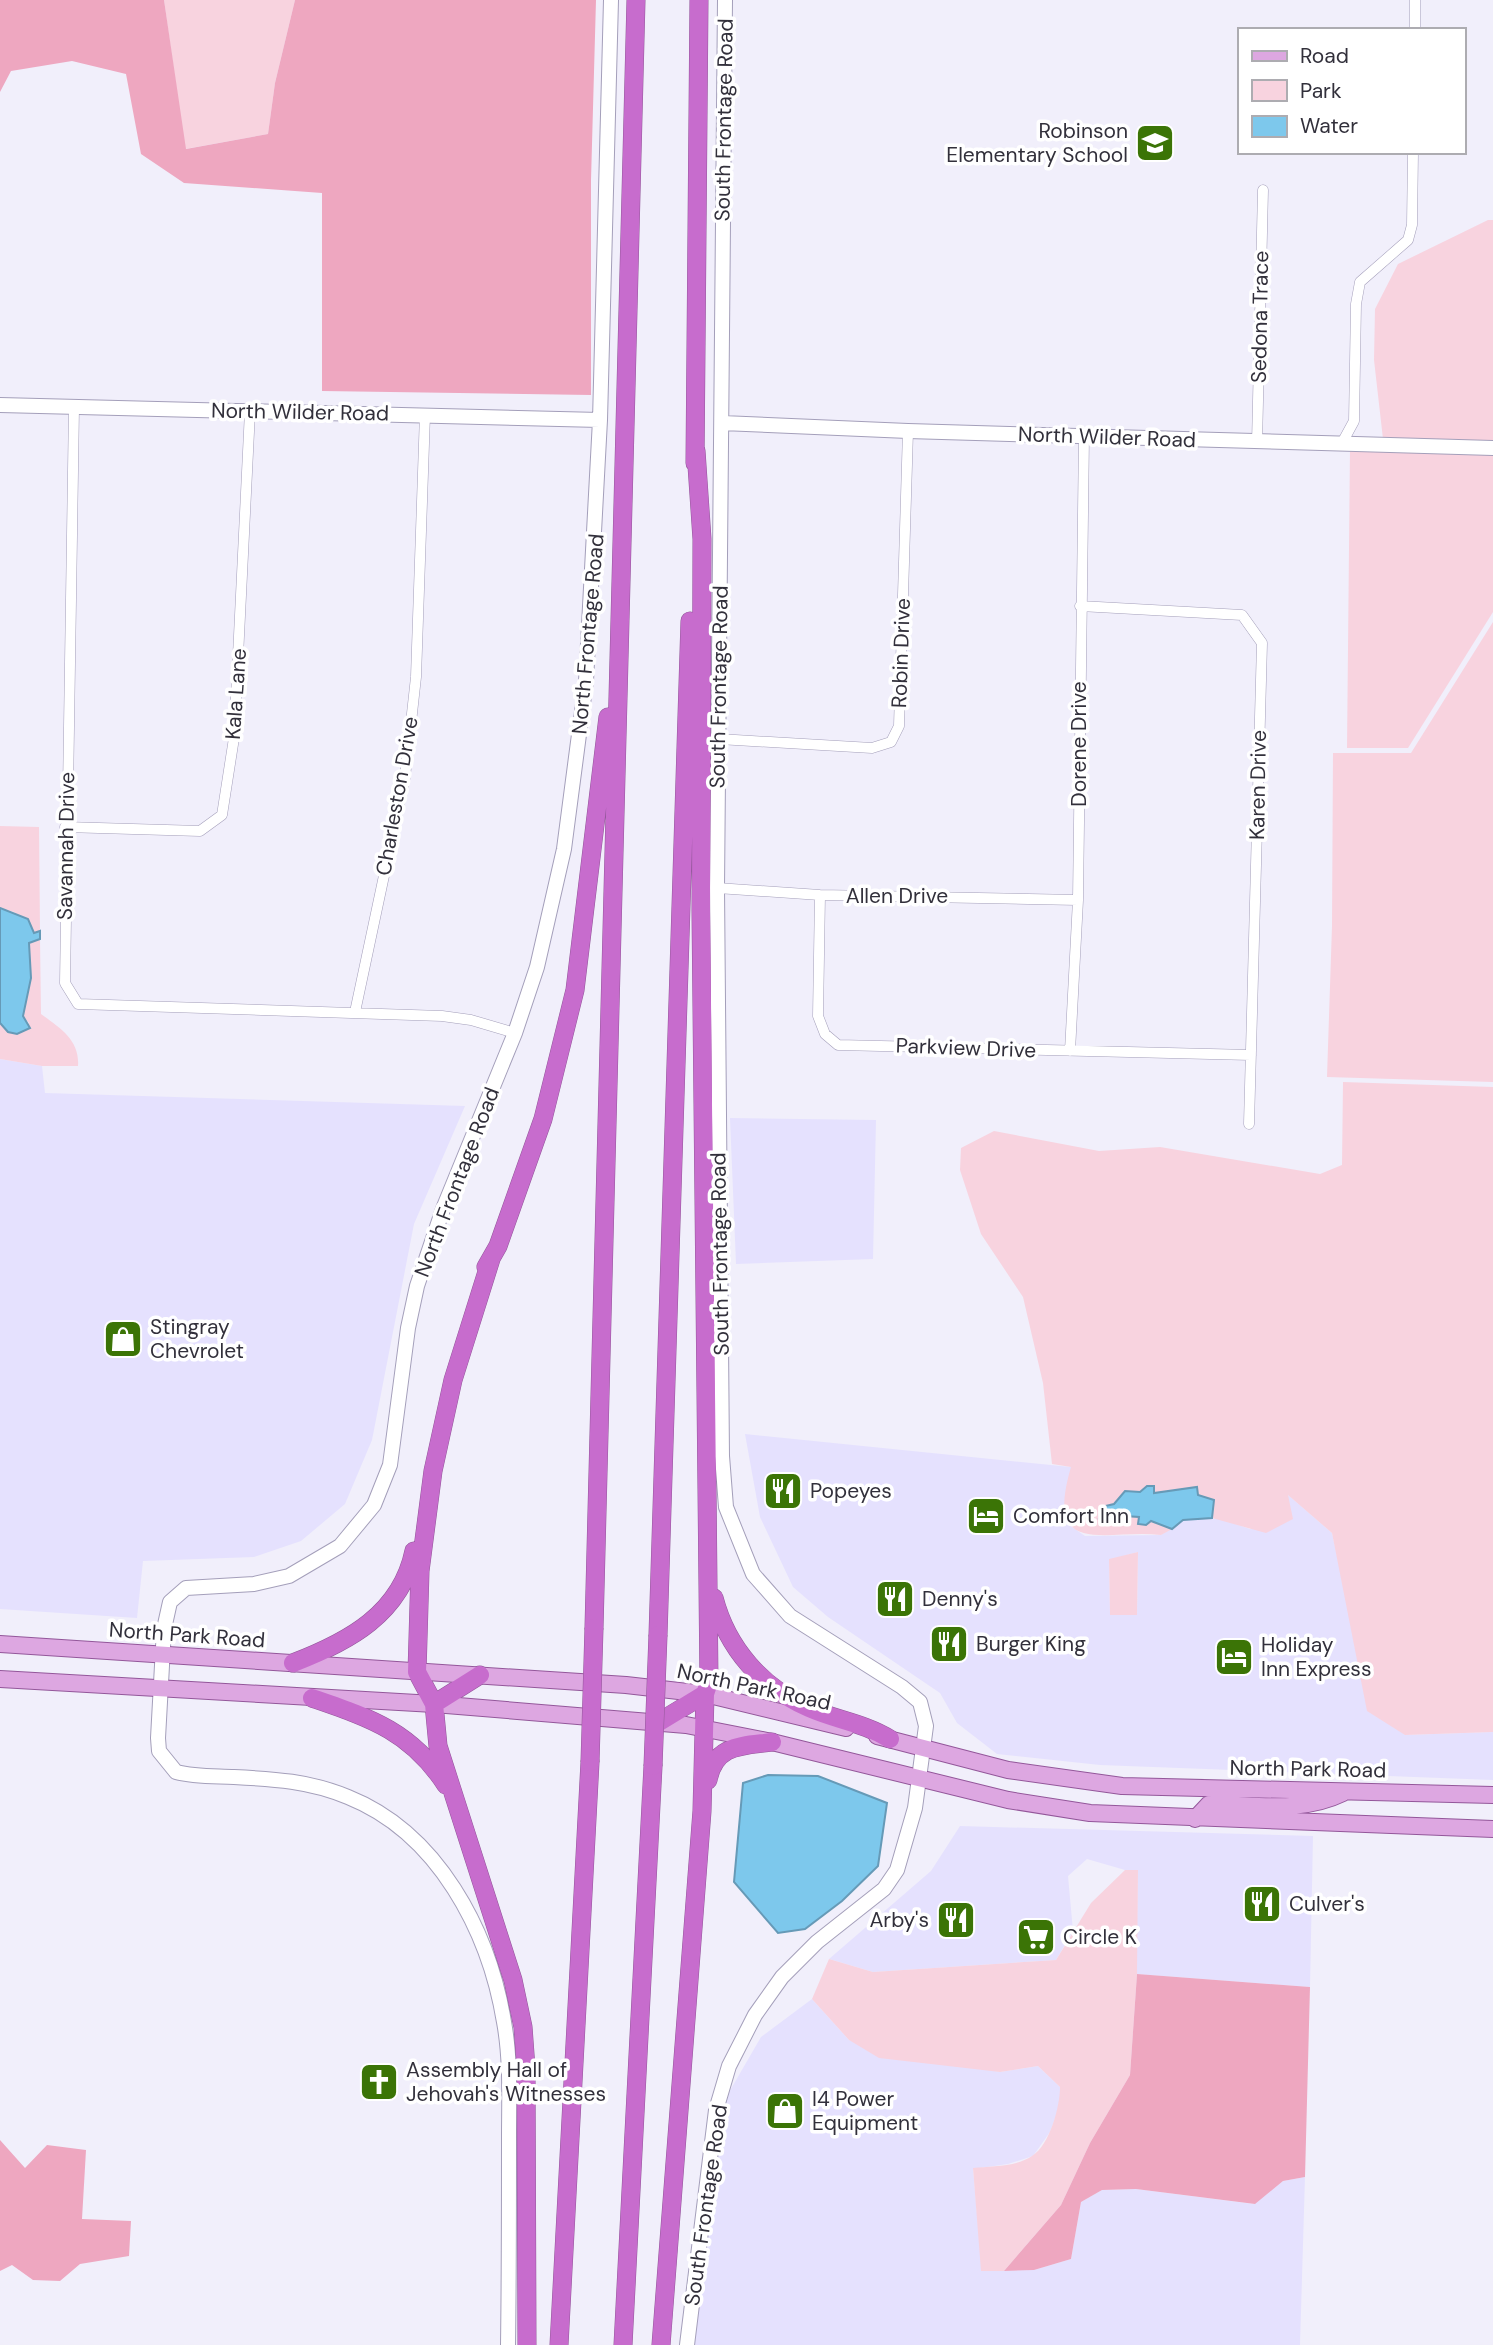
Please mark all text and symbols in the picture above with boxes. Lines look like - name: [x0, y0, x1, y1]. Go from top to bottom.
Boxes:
- street label: South Frontage Road: [708, 18, 740, 222]
- legend: [1238, 28, 1465, 154]
- text: Road: [1300, 42, 1349, 70]
- text: Park: [1300, 77, 1342, 105]
- text: Water: [1300, 112, 1358, 140]
- place label: Robinson Elementary School: [946, 117, 1128, 169]
- school or university icon: Robinson Elementary School: [1134, 122, 1176, 164]
- street label: Sedona Trace: [1245, 250, 1275, 383]
- street label: North Wilder Road: [211, 396, 389, 428]
- street label: North Wilder Road: [1018, 420, 1196, 454]
- street label: North Frontage Road: [565, 533, 611, 735]
- street label: South Frontage Road: [703, 585, 735, 789]
- street label: Robin Drive: [885, 598, 917, 708]
- street label: Kala Lane: [219, 647, 253, 741]
- street label: Dorene Drive: [1065, 681, 1093, 807]
- street label: Charleston Drive: [369, 714, 425, 878]
- street label: Karen Drive: [1243, 730, 1273, 840]
- street label: Savannah Drive: [51, 772, 81, 920]
- street label: Allen Drive: [846, 882, 948, 910]
- street label: Parkview Drive: [895, 1032, 1037, 1064]
- street label: North Frontage Road: [408, 1083, 506, 1281]
- street label: South Frontage Road: [704, 1152, 736, 1356]
- place label: Stingray Chevrolet: [150, 1313, 244, 1365]
- shop icon: Stingray Chevrolet: [102, 1318, 144, 1360]
- restaurant icon: Popeyes: [762, 1470, 804, 1512]
- place label: Popeyes: [810, 1477, 892, 1505]
- hotel icon: Comfort Inn: [965, 1495, 1007, 1537]
- place label: Comfort Inn: [1013, 1502, 1129, 1530]
- restaurant icon: Denny's: [874, 1578, 916, 1620]
- place label: Denny's: [922, 1585, 998, 1613]
- street label: North Park Road: [108, 1616, 266, 1654]
- restaurant icon: Burger King: [928, 1623, 970, 1665]
- place label: Burger King: [976, 1630, 1086, 1658]
- place label: Holiday Inn Express: [1261, 1631, 1371, 1683]
- hotel icon: Holiday Inn Express: [1213, 1636, 1255, 1678]
- street label: North Park Road: [675, 1657, 833, 1717]
- street label: North Park Road: [1229, 1754, 1387, 1784]
- restaurant icon: Culver's: [1241, 1883, 1283, 1925]
- place label: Culver's: [1289, 1890, 1365, 1918]
- restaurant icon: Arby's: [935, 1899, 977, 1941]
- place label: Arby's: [869, 1906, 929, 1934]
- supermarket icon: Circle K: [1015, 1916, 1057, 1958]
- place label: Circle K: [1063, 1923, 1137, 1951]
- place label: Assembly Hall of Jehovah's Witnesses: [406, 2056, 606, 2108]
- church icon: Assembly Hall of Jehovah's Witnesses: [358, 2061, 400, 2103]
- place label: I4 Power Equipment: [812, 2085, 918, 2137]
- shop icon: I4 Power Equipment: [764, 2090, 806, 2132]
- street label: South Frontage Road: [678, 2103, 734, 2307]

